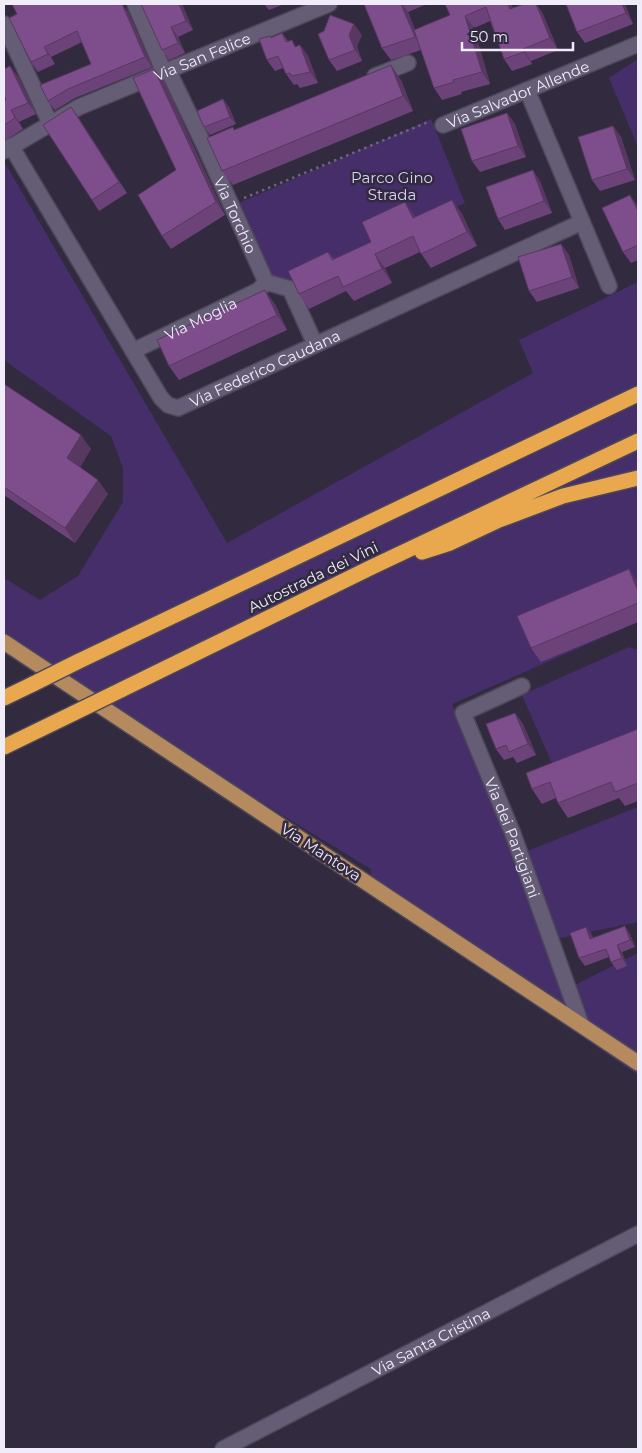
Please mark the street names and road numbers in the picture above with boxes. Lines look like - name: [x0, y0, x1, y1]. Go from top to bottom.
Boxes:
- street label: Via San Felice: [151, 28, 253, 85]
- street label: Via Salvador Allende: [444, 56, 592, 132]
- street label: Via Torchio: [210, 174, 261, 256]
- street label: Via Moglia: [161, 293, 240, 344]
- street label: Via Federico Caudana: [186, 325, 343, 411]
- street label: Autostrada dei Vini: [245, 537, 381, 617]
- street label: Via dei Partigiani: [481, 774, 544, 900]
- street label: Via Mantova: [277, 819, 365, 885]
- street label: Via Santa Cristina: [368, 1303, 493, 1380]

